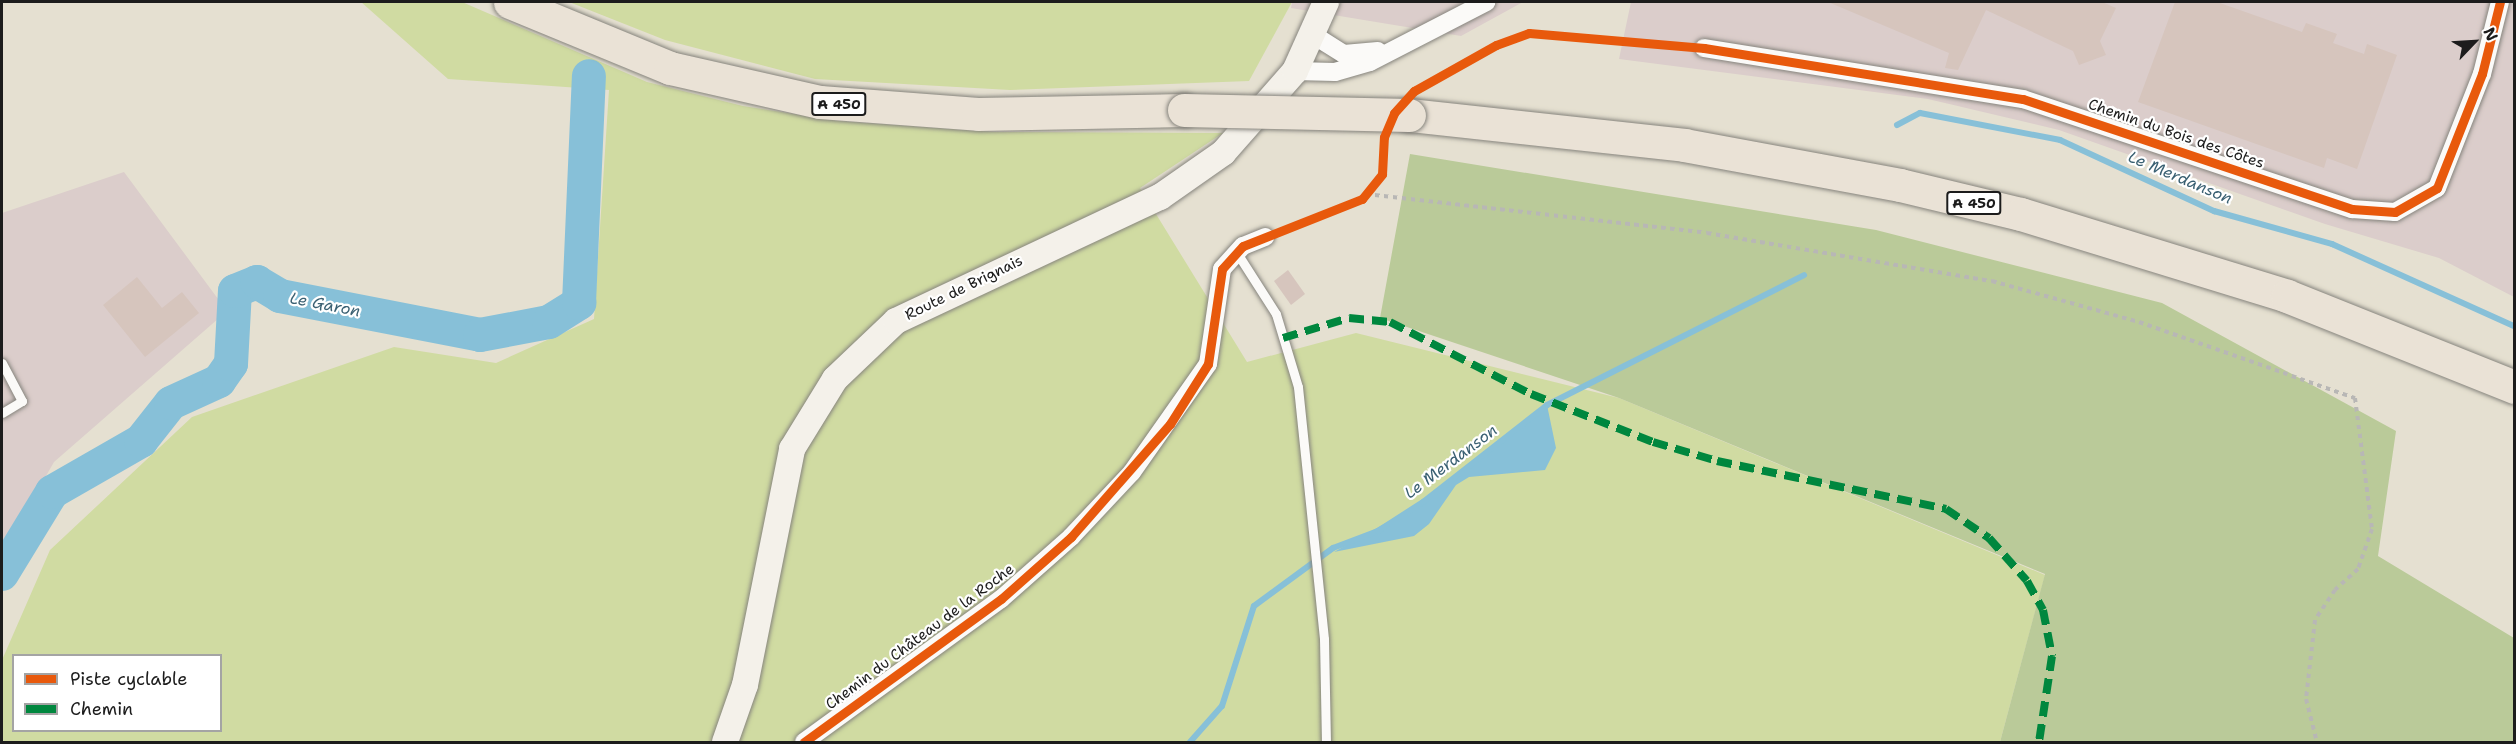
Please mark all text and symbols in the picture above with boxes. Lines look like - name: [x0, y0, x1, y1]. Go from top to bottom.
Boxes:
- north arrow: [2444, 12, 2504, 72]
- text: N: [2479, 24, 2503, 44]
- road number: A 450: [810, 93, 868, 115]
- street label: Chemin du Bois des Côtes: [2086, 95, 2266, 173]
- water label: Le Merdanson: [2125, 147, 2235, 209]
- road number: A 450: [1946, 192, 2002, 214]
- street label: Route de Brignais: [902, 252, 1026, 324]
- water label: Le Garon: [288, 289, 362, 321]
- water label: Le Merdanson: [1401, 421, 1501, 503]
- street label: Chemin du Château de la Roche: [822, 560, 1018, 714]
- legend: [12, 654, 222, 732]
- text: Piste cyclable: [70, 667, 187, 691]
- text: Chemin: [70, 697, 133, 721]

